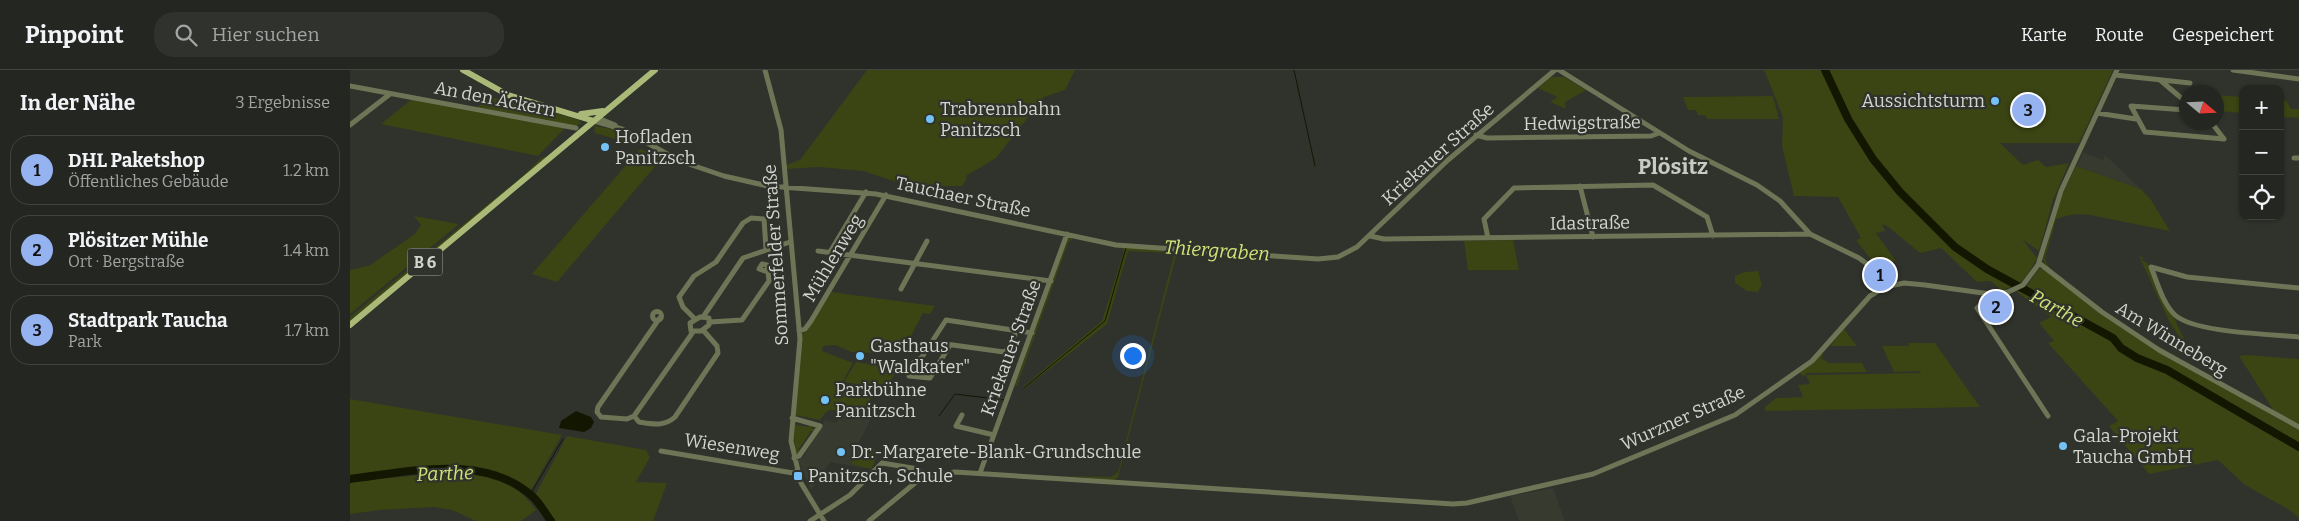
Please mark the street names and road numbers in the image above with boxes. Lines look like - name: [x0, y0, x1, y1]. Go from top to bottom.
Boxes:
- street label: An den Äckern: [433, 76, 558, 122]
- street label: Kriekauer Straße: [1377, 98, 1499, 210]
- street label: Hedwigstraße: [1523, 111, 1641, 135]
- street label: Sommerfelder Straße: [759, 164, 793, 346]
- street label: Tauchaer Straße: [893, 172, 1033, 222]
- street label: Mühlenweg: [798, 210, 868, 306]
- street label: Idastraße: [1550, 211, 1630, 235]
- road number: B 6: [408, 248, 442, 276]
- street label: Kriekauer Straße: [976, 277, 1046, 419]
- street label: Am Winneberg: [2112, 297, 2232, 381]
- street label: Wurzner Straße: [1617, 381, 1749, 455]
- street label: Wiesenweg: [683, 429, 781, 465]

